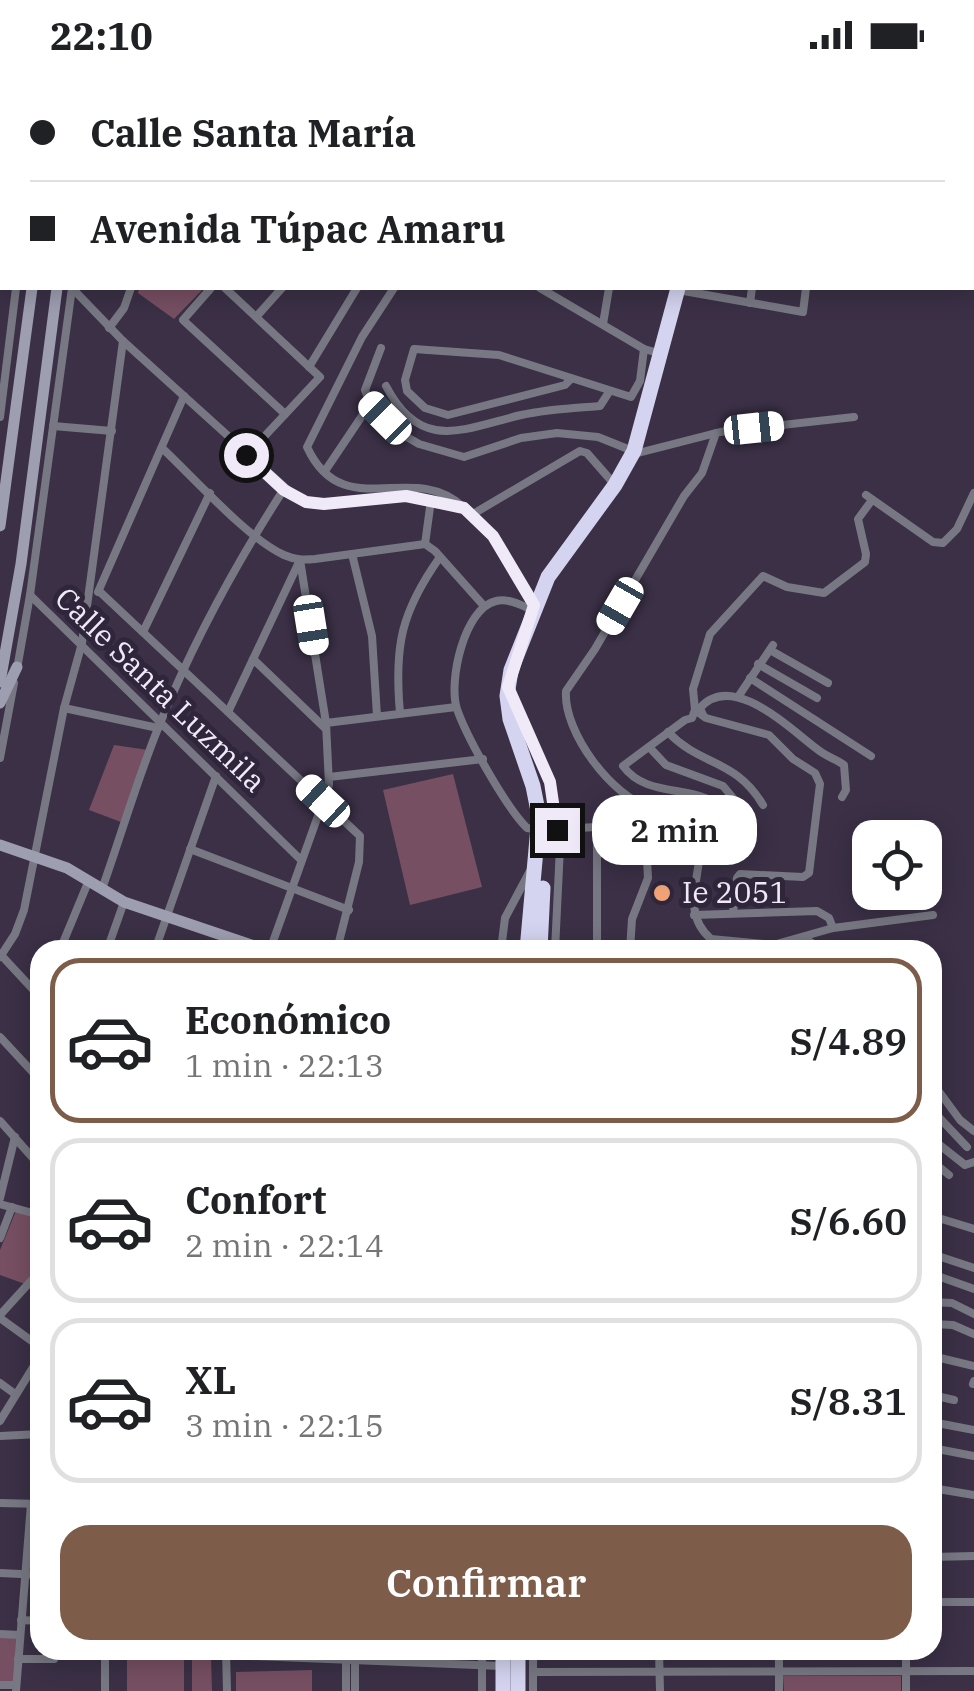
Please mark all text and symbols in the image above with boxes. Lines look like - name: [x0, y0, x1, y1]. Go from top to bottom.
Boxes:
- text: 22:10: [50, 11, 153, 60]
- text: Calle Santa María: [90, 108, 416, 157]
- text: Avenida Túpac Amaru: [90, 204, 506, 253]
- car: [353, 386, 417, 450]
- car: [723, 410, 785, 446]
- route start: [224, 433, 269, 478]
- car: [592, 573, 648, 639]
- street label: Calle Santa Luzmila: [47, 578, 275, 800]
- car: [291, 593, 331, 657]
- car: [291, 770, 355, 832]
- callout: 2 min: [592, 795, 757, 865]
- route end: [535, 808, 580, 853]
- text: 2 min: [630, 809, 719, 851]
- map controls: [852, 820, 942, 910]
- button: locate: [852, 820, 942, 910]
- place label: Ie 2051: [682, 872, 787, 911]
- marker: Ie 2051: [651, 882, 673, 904]
- text: Económico: [185, 995, 391, 1044]
- icon: car: [65, 996, 155, 1086]
- text: S/4.89: [789, 1016, 907, 1065]
- text: 1 min · 22:13: [185, 1044, 384, 1086]
- text: Confort: [185, 1175, 326, 1224]
- icon: car: [65, 1176, 155, 1266]
- text: S/6.60: [789, 1196, 907, 1245]
- text: 2 min · 22:14: [185, 1224, 384, 1266]
- text: XL: [185, 1355, 236, 1404]
- icon: car: [65, 1356, 155, 1446]
- text: S/8.31: [789, 1376, 907, 1425]
- text: 3 min · 22:15: [185, 1404, 384, 1446]
- button: Confirmar: [60, 1525, 912, 1640]

